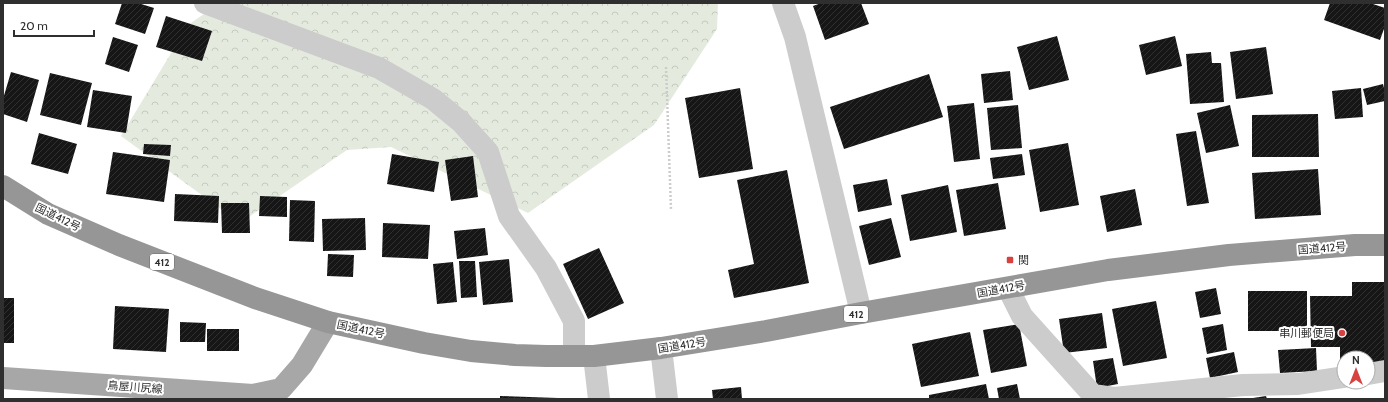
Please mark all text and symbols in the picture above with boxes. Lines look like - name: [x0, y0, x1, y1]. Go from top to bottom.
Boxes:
- scale bar: [14, 12, 94, 38]
- text: 20 m: [20, 18, 48, 33]
- street label: 国道412号: [33, 200, 83, 234]
- street label: 国道412号: [1297, 239, 1347, 257]
- place label: 関: [1018, 253, 1029, 267]
- road number: 412: [150, 254, 174, 270]
- marker: 関: [1005, 255, 1015, 265]
- street label: 国道412号: [976, 278, 1026, 300]
- road number: 412: [844, 306, 868, 322]
- street label: 国道412号: [336, 317, 386, 341]
- place label: 串川郵便局: [1279, 326, 1334, 340]
- marker: 串川郵便局: [1337, 328, 1347, 338]
- street label: 国道412号: [657, 334, 707, 356]
- north arrow: [1336, 350, 1376, 390]
- text: N: [1352, 353, 1360, 367]
- street label: 鳥屋川尻線: [107, 378, 163, 396]

